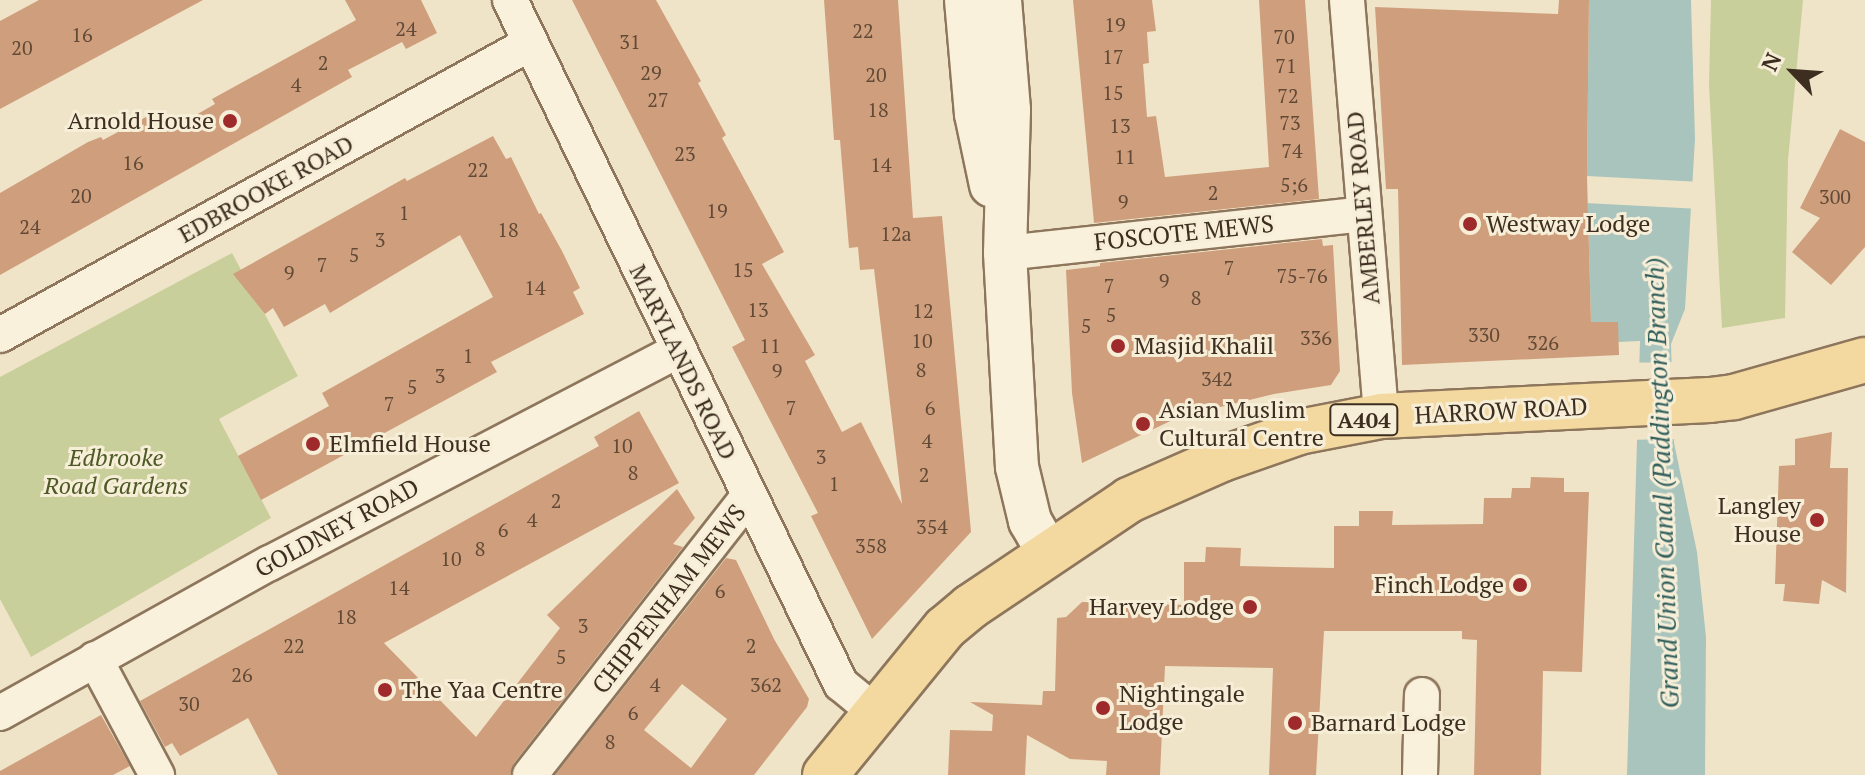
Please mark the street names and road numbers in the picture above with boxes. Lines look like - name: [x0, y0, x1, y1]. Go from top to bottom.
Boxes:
- street label: AMBERLEY ROAD: [1340, 110, 1386, 306]
- street label: EDBROOKE ROAD: [174, 129, 358, 249]
- street label: FOSCOTE MEWS: [1093, 209, 1275, 257]
- street label: MARYLANDS ROAD: [623, 260, 743, 464]
- street label: HARROW ROAD: [1414, 392, 1588, 430]
- road number: A404: [1328, 402, 1400, 438]
- street label: GOLDNEY ROAD: [250, 473, 424, 583]
- street label: CHIPPENHAM MEWS: [586, 499, 752, 699]

